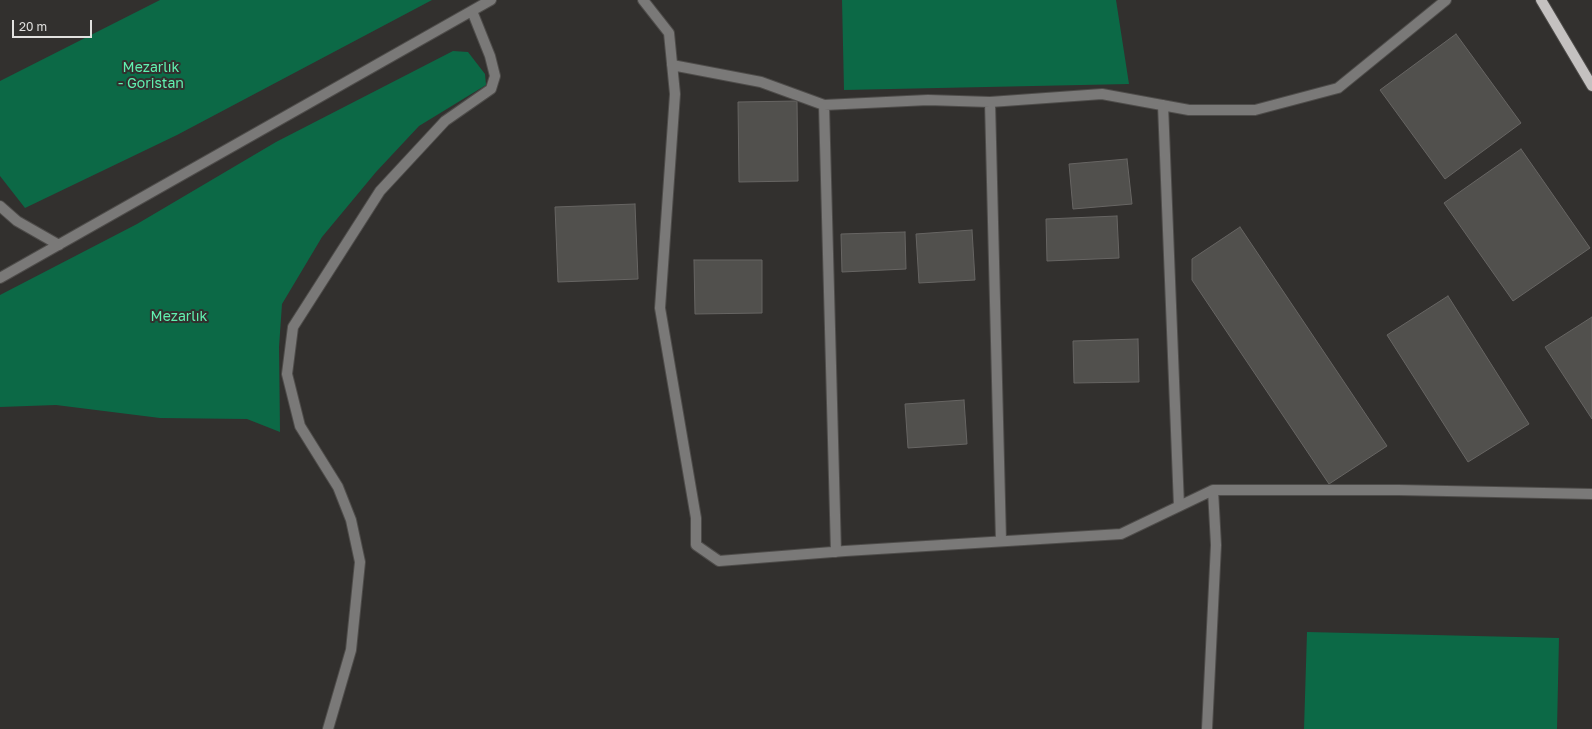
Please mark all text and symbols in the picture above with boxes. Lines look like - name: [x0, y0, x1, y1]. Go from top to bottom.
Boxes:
- scale bar: [14, 12, 94, 38]
- text: 20 m: [19, 19, 47, 34]
- park label: Mezarlık - Goristan: [118, 60, 184, 92]
- park label: Mezarlık: [151, 309, 207, 325]

